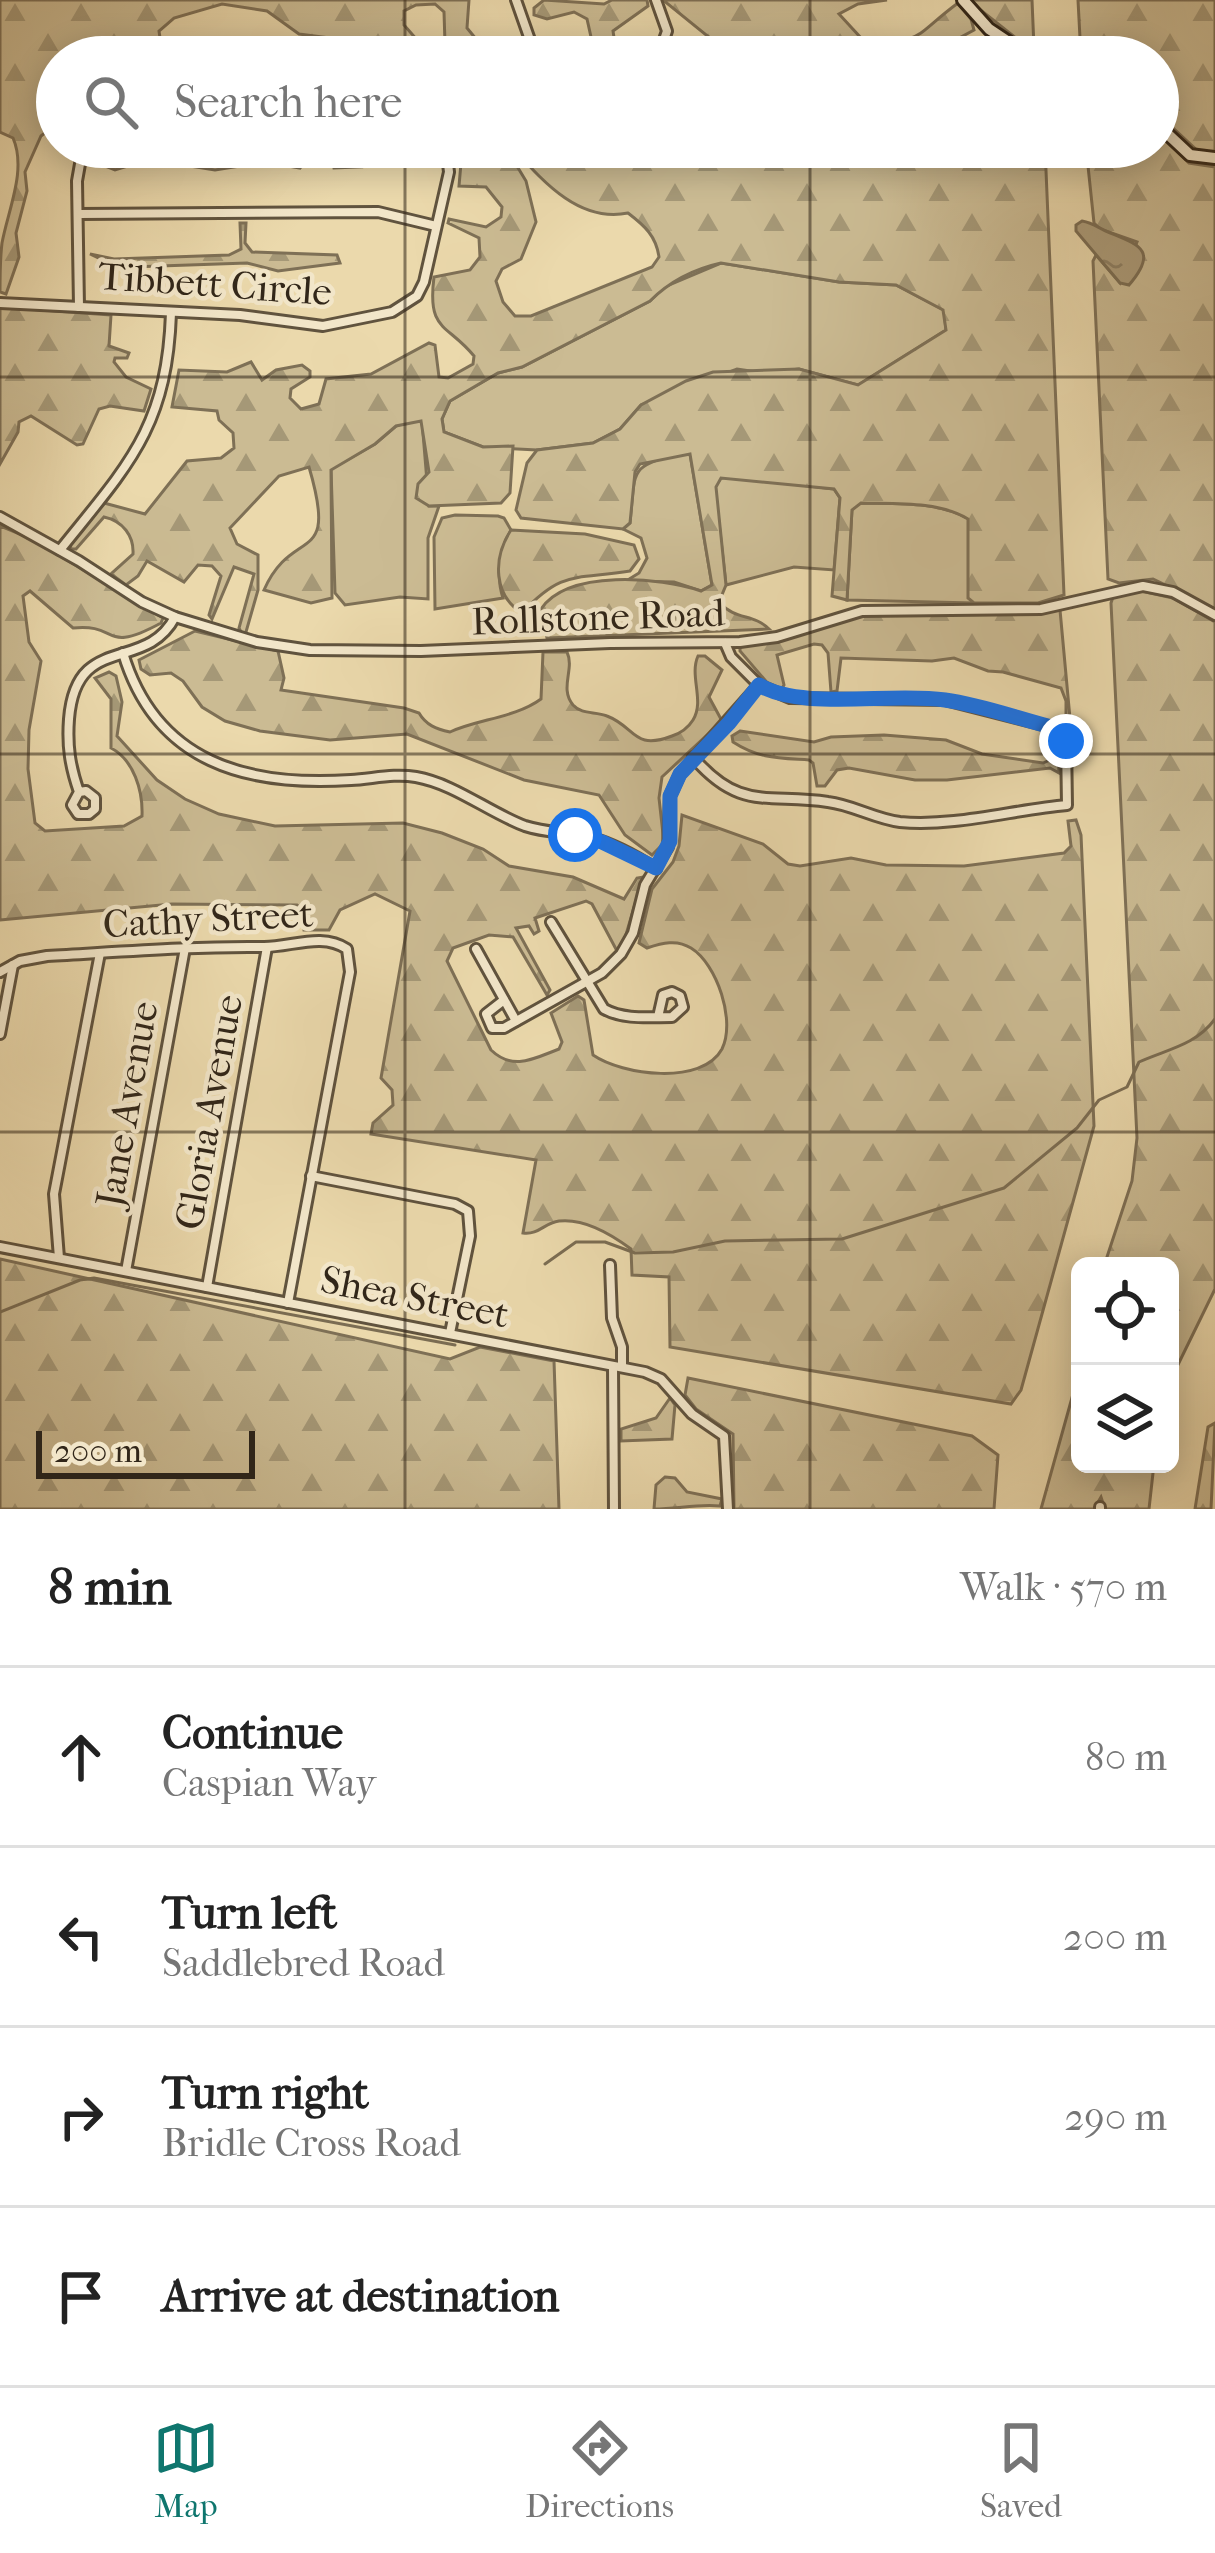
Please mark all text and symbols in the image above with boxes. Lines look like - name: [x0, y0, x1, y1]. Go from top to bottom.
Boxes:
- search box: [36, 36, 1179, 168]
- icon: search: [78, 69, 144, 135]
- text: Search here: [174, 76, 402, 129]
- street label: Tibbett Circle: [97, 253, 333, 315]
- street label: Rollstone Road: [471, 590, 726, 644]
- route end: [1039, 714, 1093, 768]
- route start: [548, 808, 602, 862]
- street label: Cathy Street: [102, 891, 315, 947]
- street label: Gloria Avenue: [166, 991, 252, 1233]
- street label: Jane Avenue: [86, 998, 168, 1213]
- street label: Shea Street: [317, 1256, 513, 1338]
- map controls: [1071, 1257, 1179, 1473]
- button: locate: [1071, 1257, 1179, 1365]
- button: layers: [1071, 1365, 1179, 1473]
- scale bar: [36, 1425, 255, 1478]
- text: 200 m: [54, 1432, 142, 1471]
- text: 8 min: [48, 1557, 172, 1617]
- text: Walk · 570 m: [960, 1564, 1167, 1610]
- text: Continue: [162, 1707, 343, 1760]
- icon: ahead: [48, 1724, 114, 1790]
- text: 80 m: [1085, 1734, 1167, 1780]
- text: Caspian Way: [162, 1760, 376, 1806]
- text: Turn left: [162, 1887, 337, 1940]
- icon: left: [48, 1904, 114, 1970]
- text: 200 m: [1063, 1914, 1167, 1960]
- text: Saddlebred Road: [162, 1940, 445, 1986]
- text: Turn right: [162, 2067, 369, 2120]
- icon: right: [48, 2084, 114, 2150]
- text: 290 m: [1064, 2094, 1167, 2140]
- text: Bridle Cross Road: [162, 2120, 461, 2166]
- icon: arrive: [48, 2264, 114, 2330]
- text: Arrive at destination: [162, 2270, 559, 2323]
- tab: Map: [153, 2415, 219, 2526]
- tab: Directions: [525, 2415, 674, 2526]
- tab: Saved: [980, 2415, 1062, 2526]

